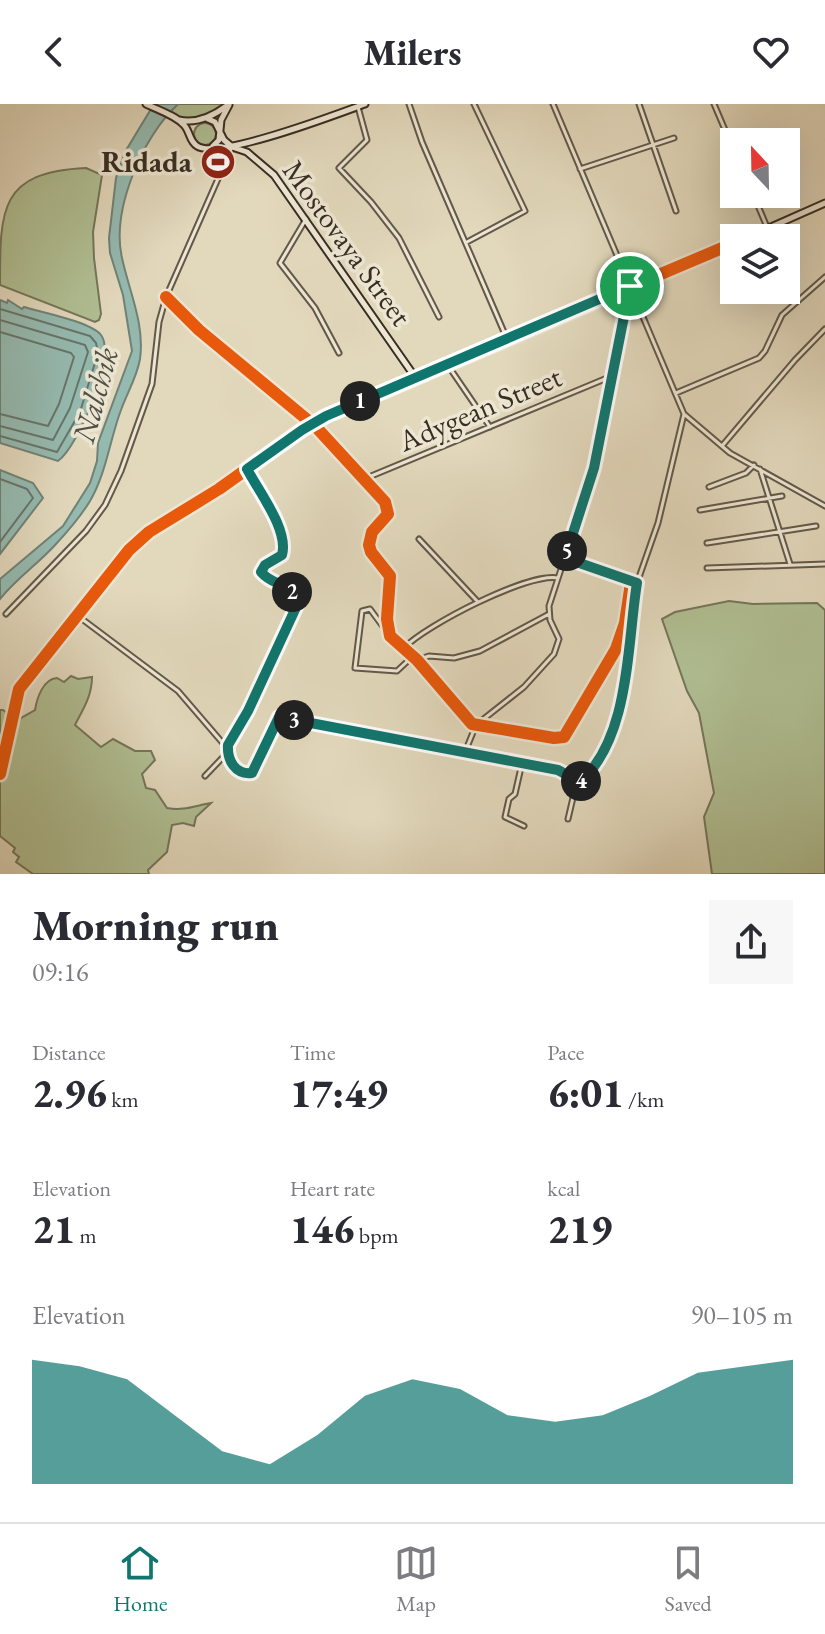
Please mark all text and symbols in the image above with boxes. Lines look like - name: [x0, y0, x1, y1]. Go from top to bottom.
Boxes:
- text: Milers: [363, 29, 462, 76]
- icon: back: [32, 30, 76, 74]
- icon: heart: [749, 30, 793, 74]
- north arrow: [720, 128, 800, 208]
- map controls: [720, 128, 800, 304]
- place label: Ridada: [101, 142, 193, 181]
- sports icon: Ridada: [199, 143, 237, 181]
- street label: Mostovaya Street: [274, 152, 421, 334]
- button: layers: [720, 224, 800, 304]
- pin: [596, 252, 664, 320]
- icon: arrive: [608, 264, 652, 308]
- water label: Nalchik: [62, 342, 128, 448]
- street label: Adygean Street: [391, 356, 568, 461]
- pin: 1: [340, 381, 380, 421]
- text: 1: [354, 386, 366, 415]
- pin: 5: [547, 531, 587, 571]
- text: 5: [561, 536, 573, 565]
- pin: 2: [272, 572, 312, 612]
- text: 2: [286, 577, 298, 606]
- pin: 3: [274, 700, 314, 740]
- text: 3: [288, 705, 300, 734]
- pin: 4: [561, 761, 601, 801]
- text: 4: [575, 766, 587, 795]
- text: Morning run: [32, 896, 279, 953]
- button: share: [709, 900, 793, 984]
- text: 09:16: [32, 955, 88, 989]
- text: Distance: [32, 1038, 105, 1067]
- text: Time: [290, 1038, 335, 1067]
- text: Pace: [547, 1038, 584, 1067]
- text: 2.96: [32, 1067, 107, 1119]
- text: 17:49: [290, 1067, 388, 1119]
- text: 6:01: [547, 1067, 624, 1119]
- text: km: [107, 1085, 139, 1114]
- text: /km: [624, 1085, 664, 1114]
- text: Elevation: [32, 1174, 111, 1203]
- text: Heart rate: [290, 1174, 375, 1203]
- text: kcal: [547, 1174, 580, 1203]
- text: 21: [32, 1203, 75, 1255]
- text: 146: [290, 1203, 354, 1255]
- text: 219: [547, 1203, 612, 1255]
- text: m: [75, 1221, 97, 1250]
- text: bpm: [354, 1221, 399, 1250]
- text: Elevation: [32, 1298, 126, 1332]
- text: 90–105 m: [691, 1298, 793, 1332]
- tab: Home: [113, 1541, 168, 1618]
- tab: Map: [394, 1541, 438, 1618]
- tab: Saved: [665, 1541, 712, 1618]

